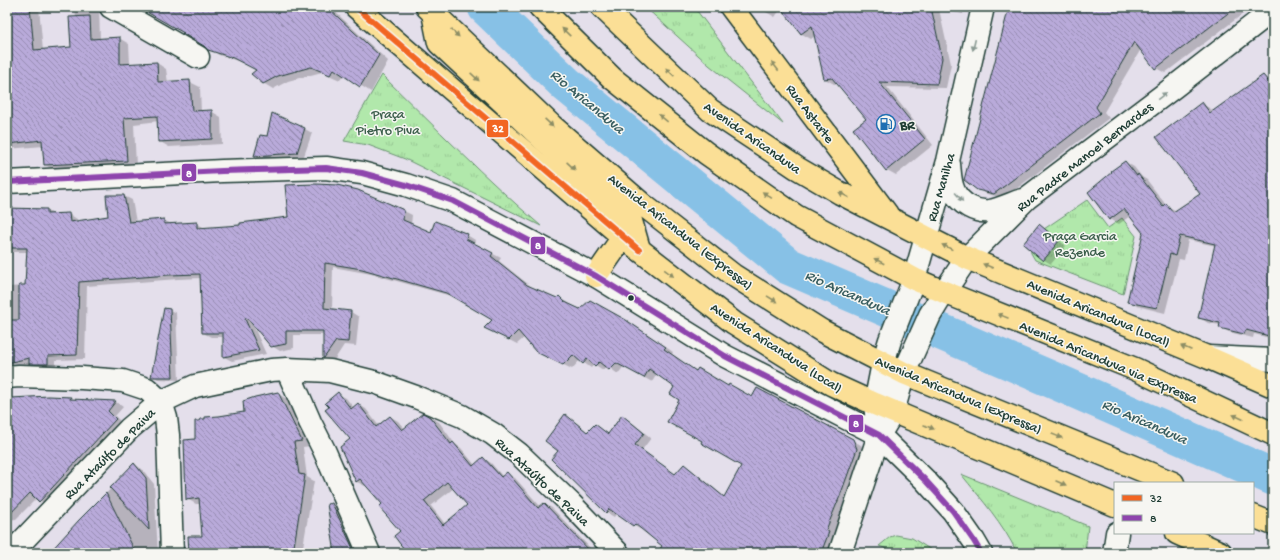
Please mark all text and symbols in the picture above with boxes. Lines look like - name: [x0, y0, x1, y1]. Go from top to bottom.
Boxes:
- one-way arrow: [561, 27, 571, 37]
- one-way arrow: [450, 29, 460, 38]
- one-way arrow: [971, 39, 977, 51]
- one-way arrow: [771, 60, 779, 71]
- water label: Rio Aricanduva: [546, 66, 629, 140]
- one-way arrow: [665, 67, 675, 76]
- one-way arrow: [470, 72, 480, 82]
- street label: Rua Astarte: [781, 82, 837, 148]
- one-way arrow: [1157, 92, 1168, 100]
- street label: Avenida Aricanduva: [700, 99, 804, 180]
- street label: Rua Padre Manoel Bernardes: [1014, 99, 1158, 217]
- park label: Praça Pietro Piva: [355, 107, 421, 140]
- fuel station icon: BR: [875, 113, 897, 135]
- one-way arrow: [657, 114, 668, 122]
- one-way arrow: [545, 118, 554, 127]
- place label: BR: [899, 118, 916, 135]
- line badge: 32: [486, 119, 509, 138]
- text: 32: [491, 124, 504, 136]
- street label: Rua Manilha: [925, 150, 961, 224]
- one-way arrow: [565, 161, 576, 170]
- line badge: 8: [181, 163, 197, 182]
- text: 8: [186, 169, 192, 181]
- street label: Avenida Aricanduva (Expressa): [604, 171, 755, 295]
- one-way arrow: [762, 191, 773, 199]
- one-way arrow: [838, 192, 850, 198]
- one-way arrow: [954, 192, 964, 202]
- park label: Praça Garcia Rezende: [1042, 229, 1118, 262]
- line badge: 8: [530, 236, 546, 255]
- text: 8: [535, 241, 541, 253]
- one-way arrow: [941, 244, 952, 251]
- one-way arrow: [874, 257, 885, 264]
- one-way arrow: [982, 263, 994, 269]
- water label: Rio Aricanduva: [802, 267, 894, 321]
- one-way arrow: [664, 269, 675, 277]
- street label: Avenida Aricanduva (Local): [1024, 276, 1172, 352]
- unlabelled marker: [626, 293, 636, 303]
- one-way arrow: [766, 296, 778, 303]
- street label: Avenida Aricanduva (Local): [706, 300, 845, 398]
- one-way arrow: [997, 313, 1008, 319]
- street label: Avenida Aricanduva via Expressa: [1016, 318, 1201, 409]
- one-way arrow: [1179, 345, 1191, 351]
- street label: Avenida Aricanduva (Expressa): [872, 353, 1044, 439]
- water label: Rio Aricanduva: [1099, 396, 1191, 450]
- street label: Rua Ataúlfo de Paiva: [61, 405, 161, 504]
- line badge: 8: [848, 414, 864, 433]
- one-way arrow: [1232, 414, 1243, 420]
- text: 8: [853, 419, 859, 431]
- one-way arrow: [923, 424, 935, 430]
- one-way arrow: [1052, 433, 1064, 439]
- street label: Rua Ataúlfo de Paiva: [491, 435, 593, 532]
- one-way arrow: [1056, 480, 1068, 486]
- legend: [1114, 482, 1254, 534]
- text: 32: [1149, 493, 1162, 507]
- text: 8: [1150, 513, 1157, 527]

